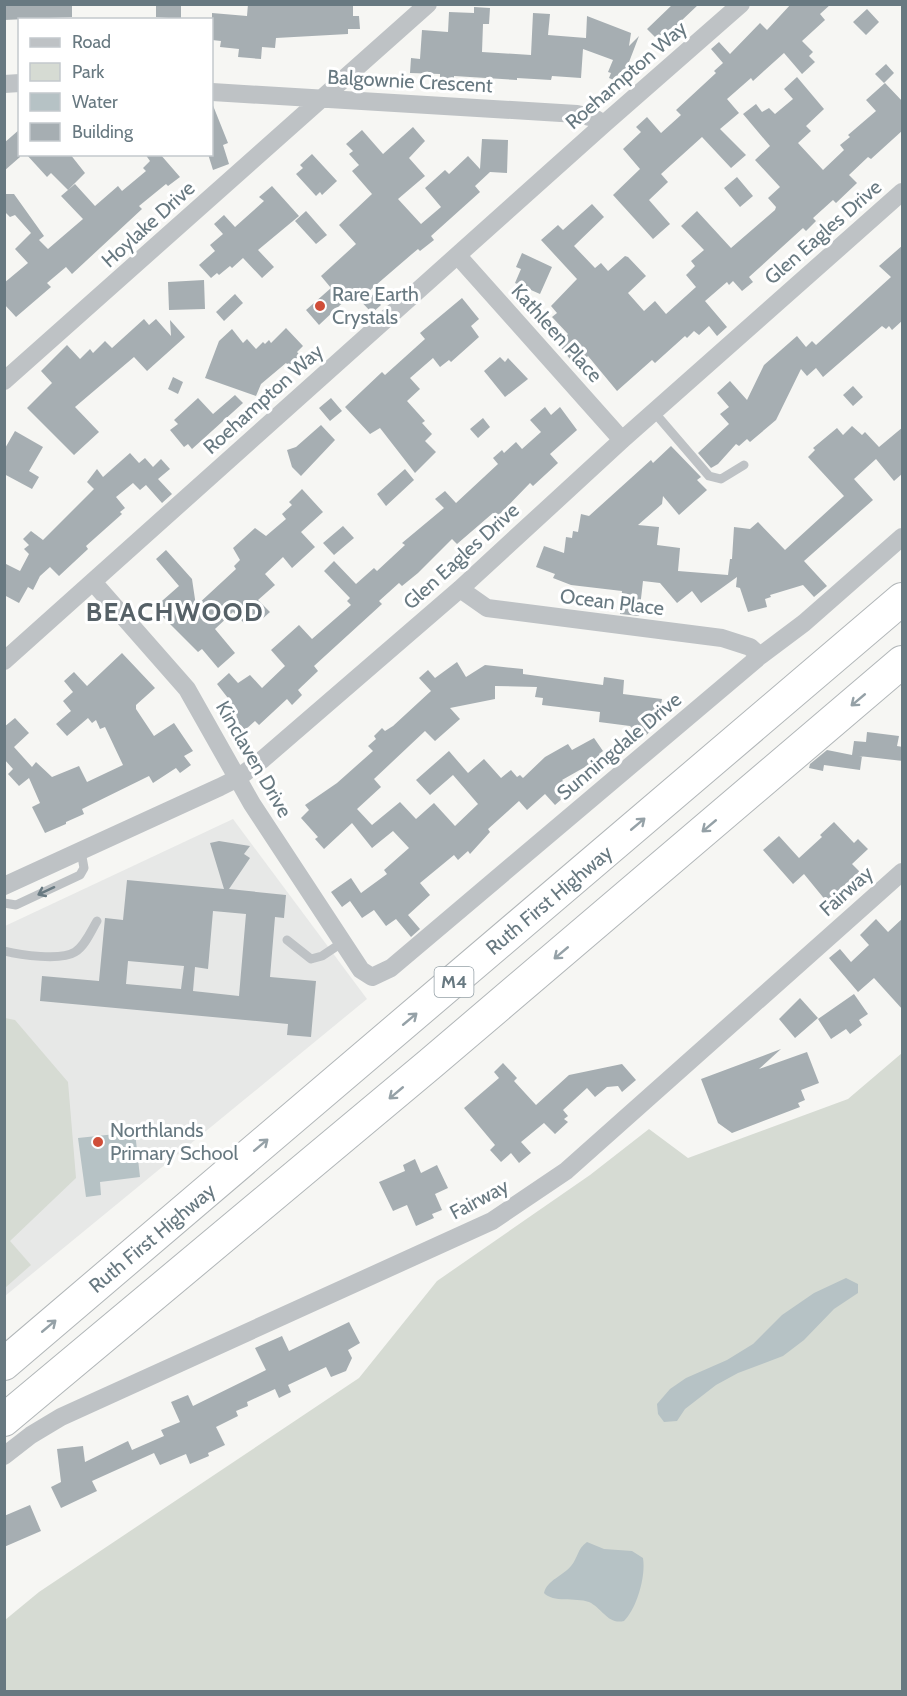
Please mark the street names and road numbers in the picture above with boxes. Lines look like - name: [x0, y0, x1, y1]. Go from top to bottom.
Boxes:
- street label: Roehampton Way: [561, 16, 691, 134]
- street label: Balgownie Crescent: [327, 65, 494, 97]
- street label: Glen Eagles Drive: [760, 175, 886, 289]
- street label: Hoylake Drive: [96, 176, 200, 272]
- street label: Kathleen Place: [507, 279, 607, 387]
- street label: Roehampton Way: [198, 339, 328, 459]
- street label: Glen Eagles Drive: [398, 498, 524, 614]
- street label: Ocean Place: [559, 584, 665, 620]
- street label: Sunningdale Drive: [552, 687, 686, 805]
- street label: Kinclaven Drive: [211, 696, 297, 822]
- street label: Ruth First Highway: [481, 840, 617, 960]
- street label: Fairway: [814, 861, 878, 921]
- road number: M4: [434, 967, 474, 997]
- street label: Fairway: [445, 1174, 513, 1224]
- street label: Ruth First Highway: [84, 1178, 220, 1298]

